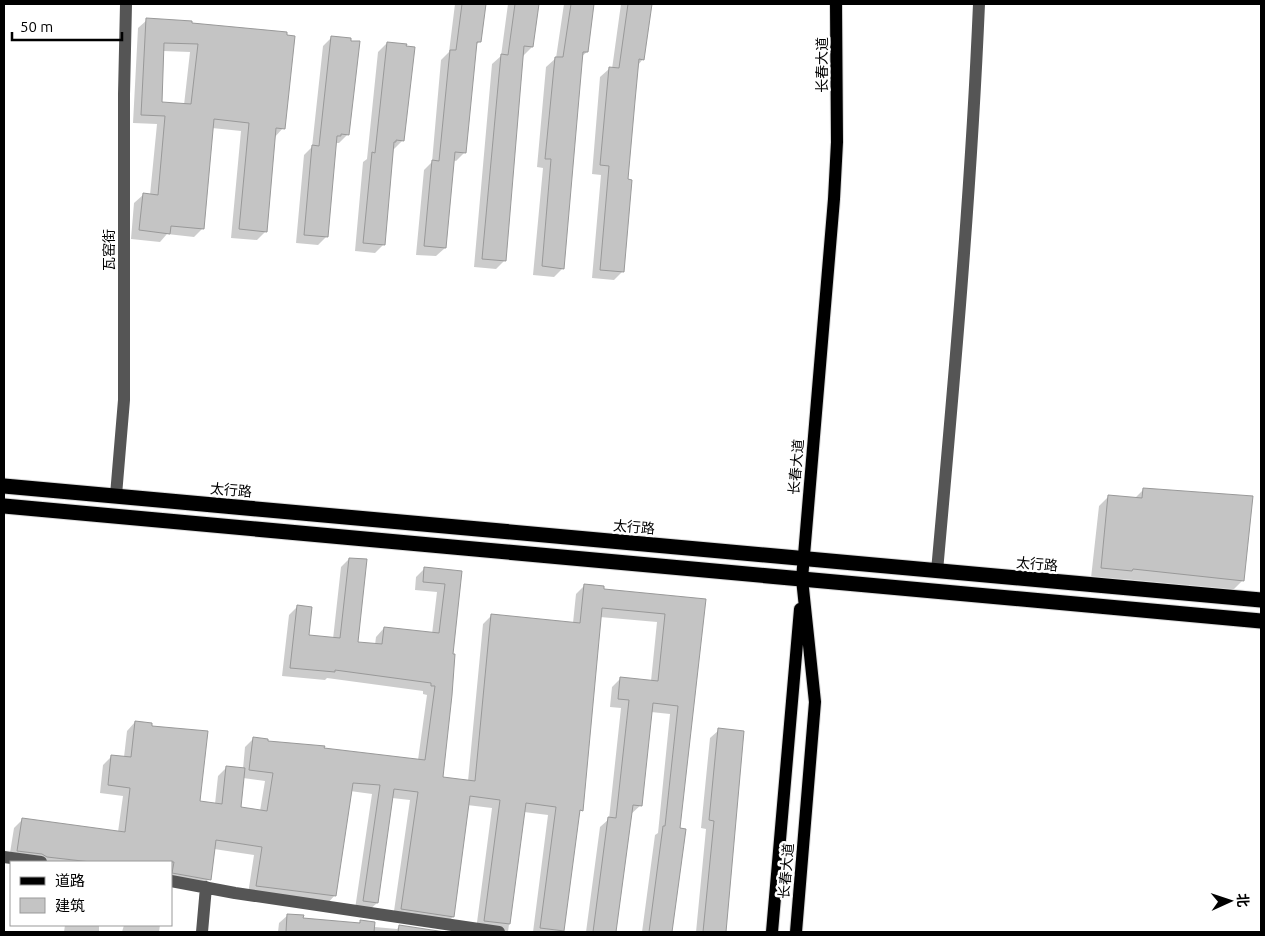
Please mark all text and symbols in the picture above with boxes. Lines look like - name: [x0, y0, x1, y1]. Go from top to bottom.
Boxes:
- scale bar: [12, 10, 122, 42]
- text: 50 m: [20, 18, 53, 35]
- street label: 长春大道: [814, 37, 830, 93]
- street label: 瓦窑街: [101, 229, 117, 271]
- street label: 长春大道: [786, 438, 806, 496]
- street label: 太行路: [209, 480, 253, 500]
- street label: 太行路: [612, 517, 656, 537]
- street label: 太行路: [1015, 554, 1059, 574]
- street label: 长春大道: [776, 842, 796, 900]
- legend: [10, 861, 172, 926]
- text: 道路: [55, 872, 85, 889]
- north arrow: [1205, 876, 1255, 926]
- text: 北: [1235, 893, 1251, 908]
- text: 建筑: [55, 897, 85, 914]

